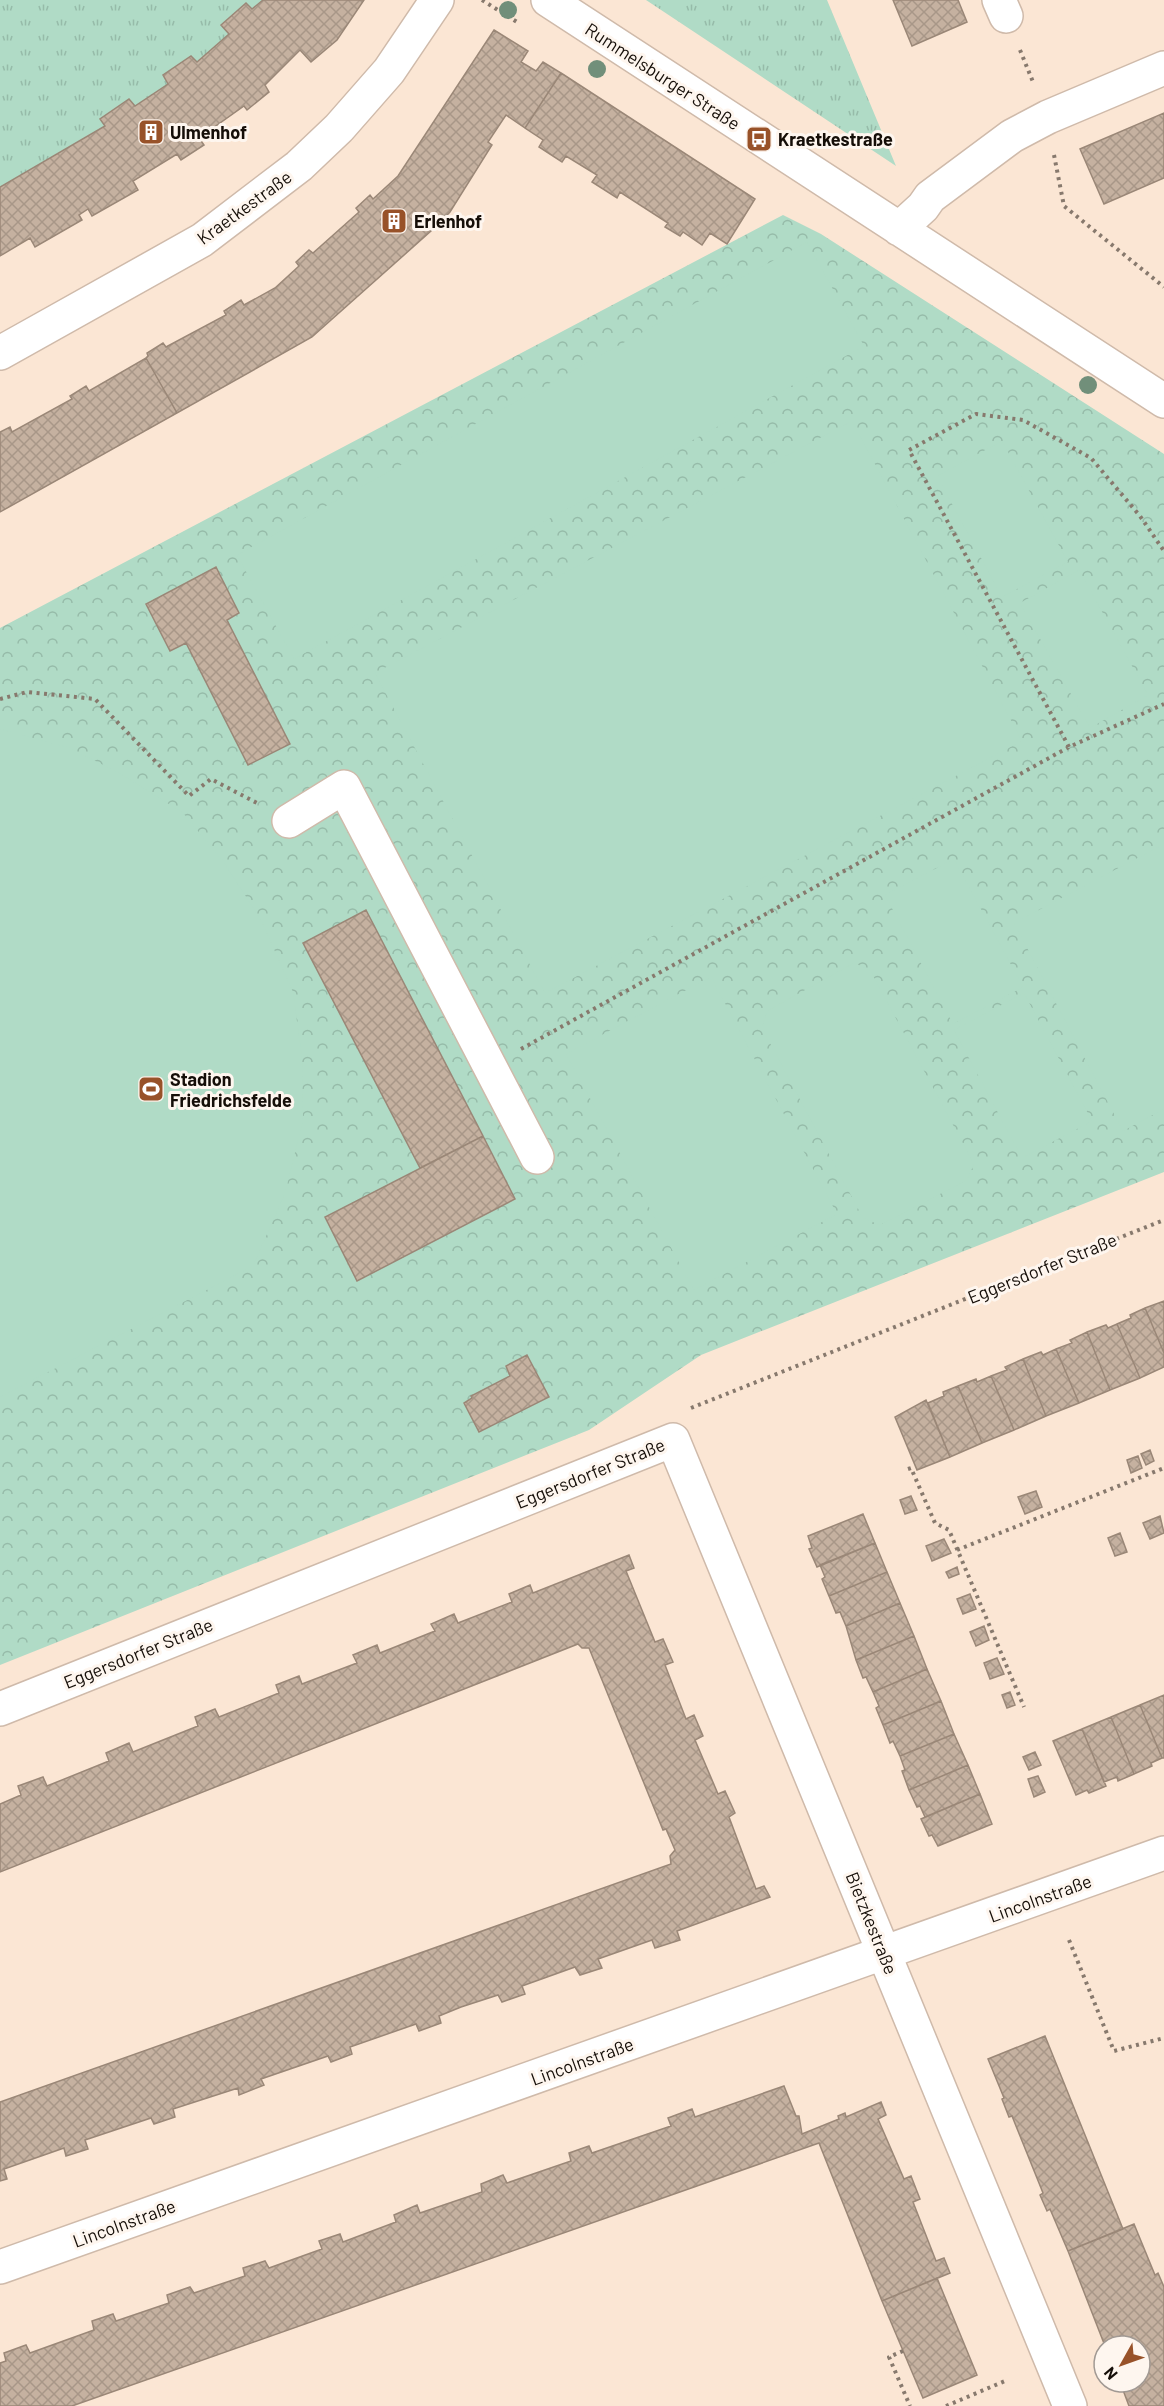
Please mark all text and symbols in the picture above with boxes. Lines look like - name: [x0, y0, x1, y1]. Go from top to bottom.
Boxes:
- street label: Rummelsburger Straße: [581, 18, 745, 134]
- building icon: Ulmenhof: [136, 117, 166, 147]
- place label: Ulmenhof: [170, 121, 247, 143]
- bus stop icon: Kraetkestraße: [744, 124, 774, 154]
- place label: Kraetkestraße: [778, 128, 893, 150]
- street label: Kraetkestraße: [192, 165, 296, 249]
- building icon: Erlenhof: [379, 206, 409, 236]
- place label: Erlenhof: [414, 210, 482, 232]
- place label: Stadion Friedrichsfelde: [170, 1068, 292, 1111]
- sports icon: Stadion Friedrichsfelde: [136, 1074, 166, 1104]
- street label: Eggersdorfer Straße: [964, 1228, 1120, 1308]
- street label: Eggersdorfer Straße: [512, 1433, 668, 1513]
- street label: Eggersdorfer Straße: [60, 1613, 216, 1693]
- street label: Bietzkestraße: [841, 1869, 903, 1977]
- street label: Lincolnstraße: [986, 1869, 1094, 1927]
- street label: Lincolnstraße: [528, 2032, 636, 2090]
- street label: Lincolnstraße: [70, 2194, 178, 2252]
- north arrow: [1092, 2334, 1152, 2394]
- text: N: [1099, 2364, 1121, 2384]

